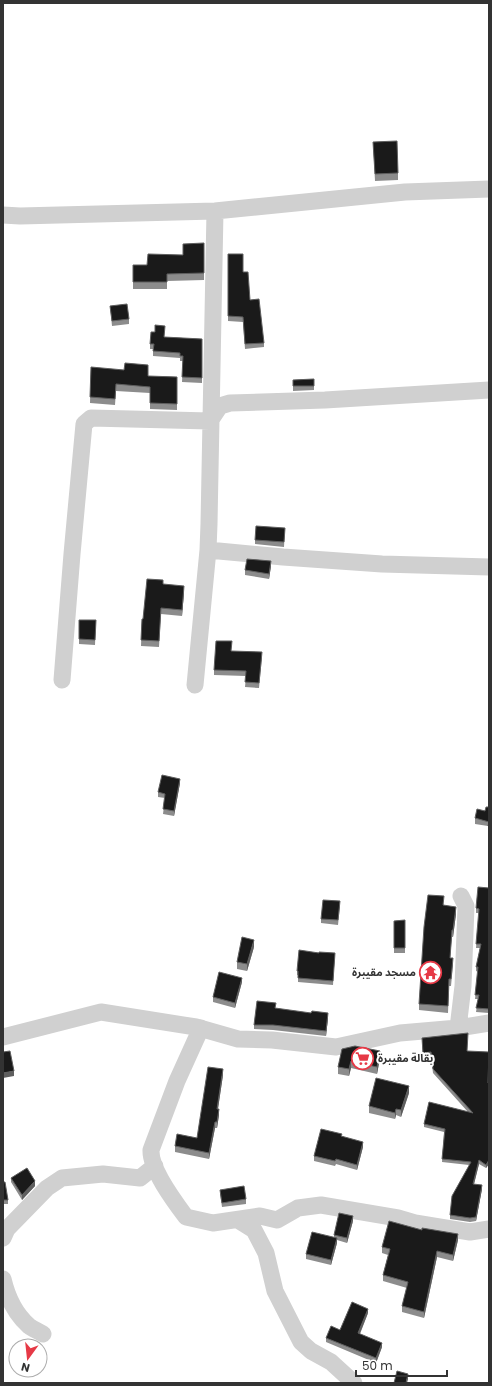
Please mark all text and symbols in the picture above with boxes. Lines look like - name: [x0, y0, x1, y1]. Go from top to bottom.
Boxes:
- temple icon: مسجد مقيبرة: [418, 959, 444, 985]
- place label: مسجد مقيبرة: [352, 964, 416, 980]
- supermarket icon: بقالة مقيبرة: [349, 1045, 375, 1071]
- place label: بقالة مقيبرة: [378, 1050, 433, 1066]
- north arrow: [8, 1338, 48, 1378]
- scale bar: [356, 1352, 447, 1378]
- text: 50 m: [362, 1357, 393, 1374]
- text: N: [19, 1359, 31, 1376]

